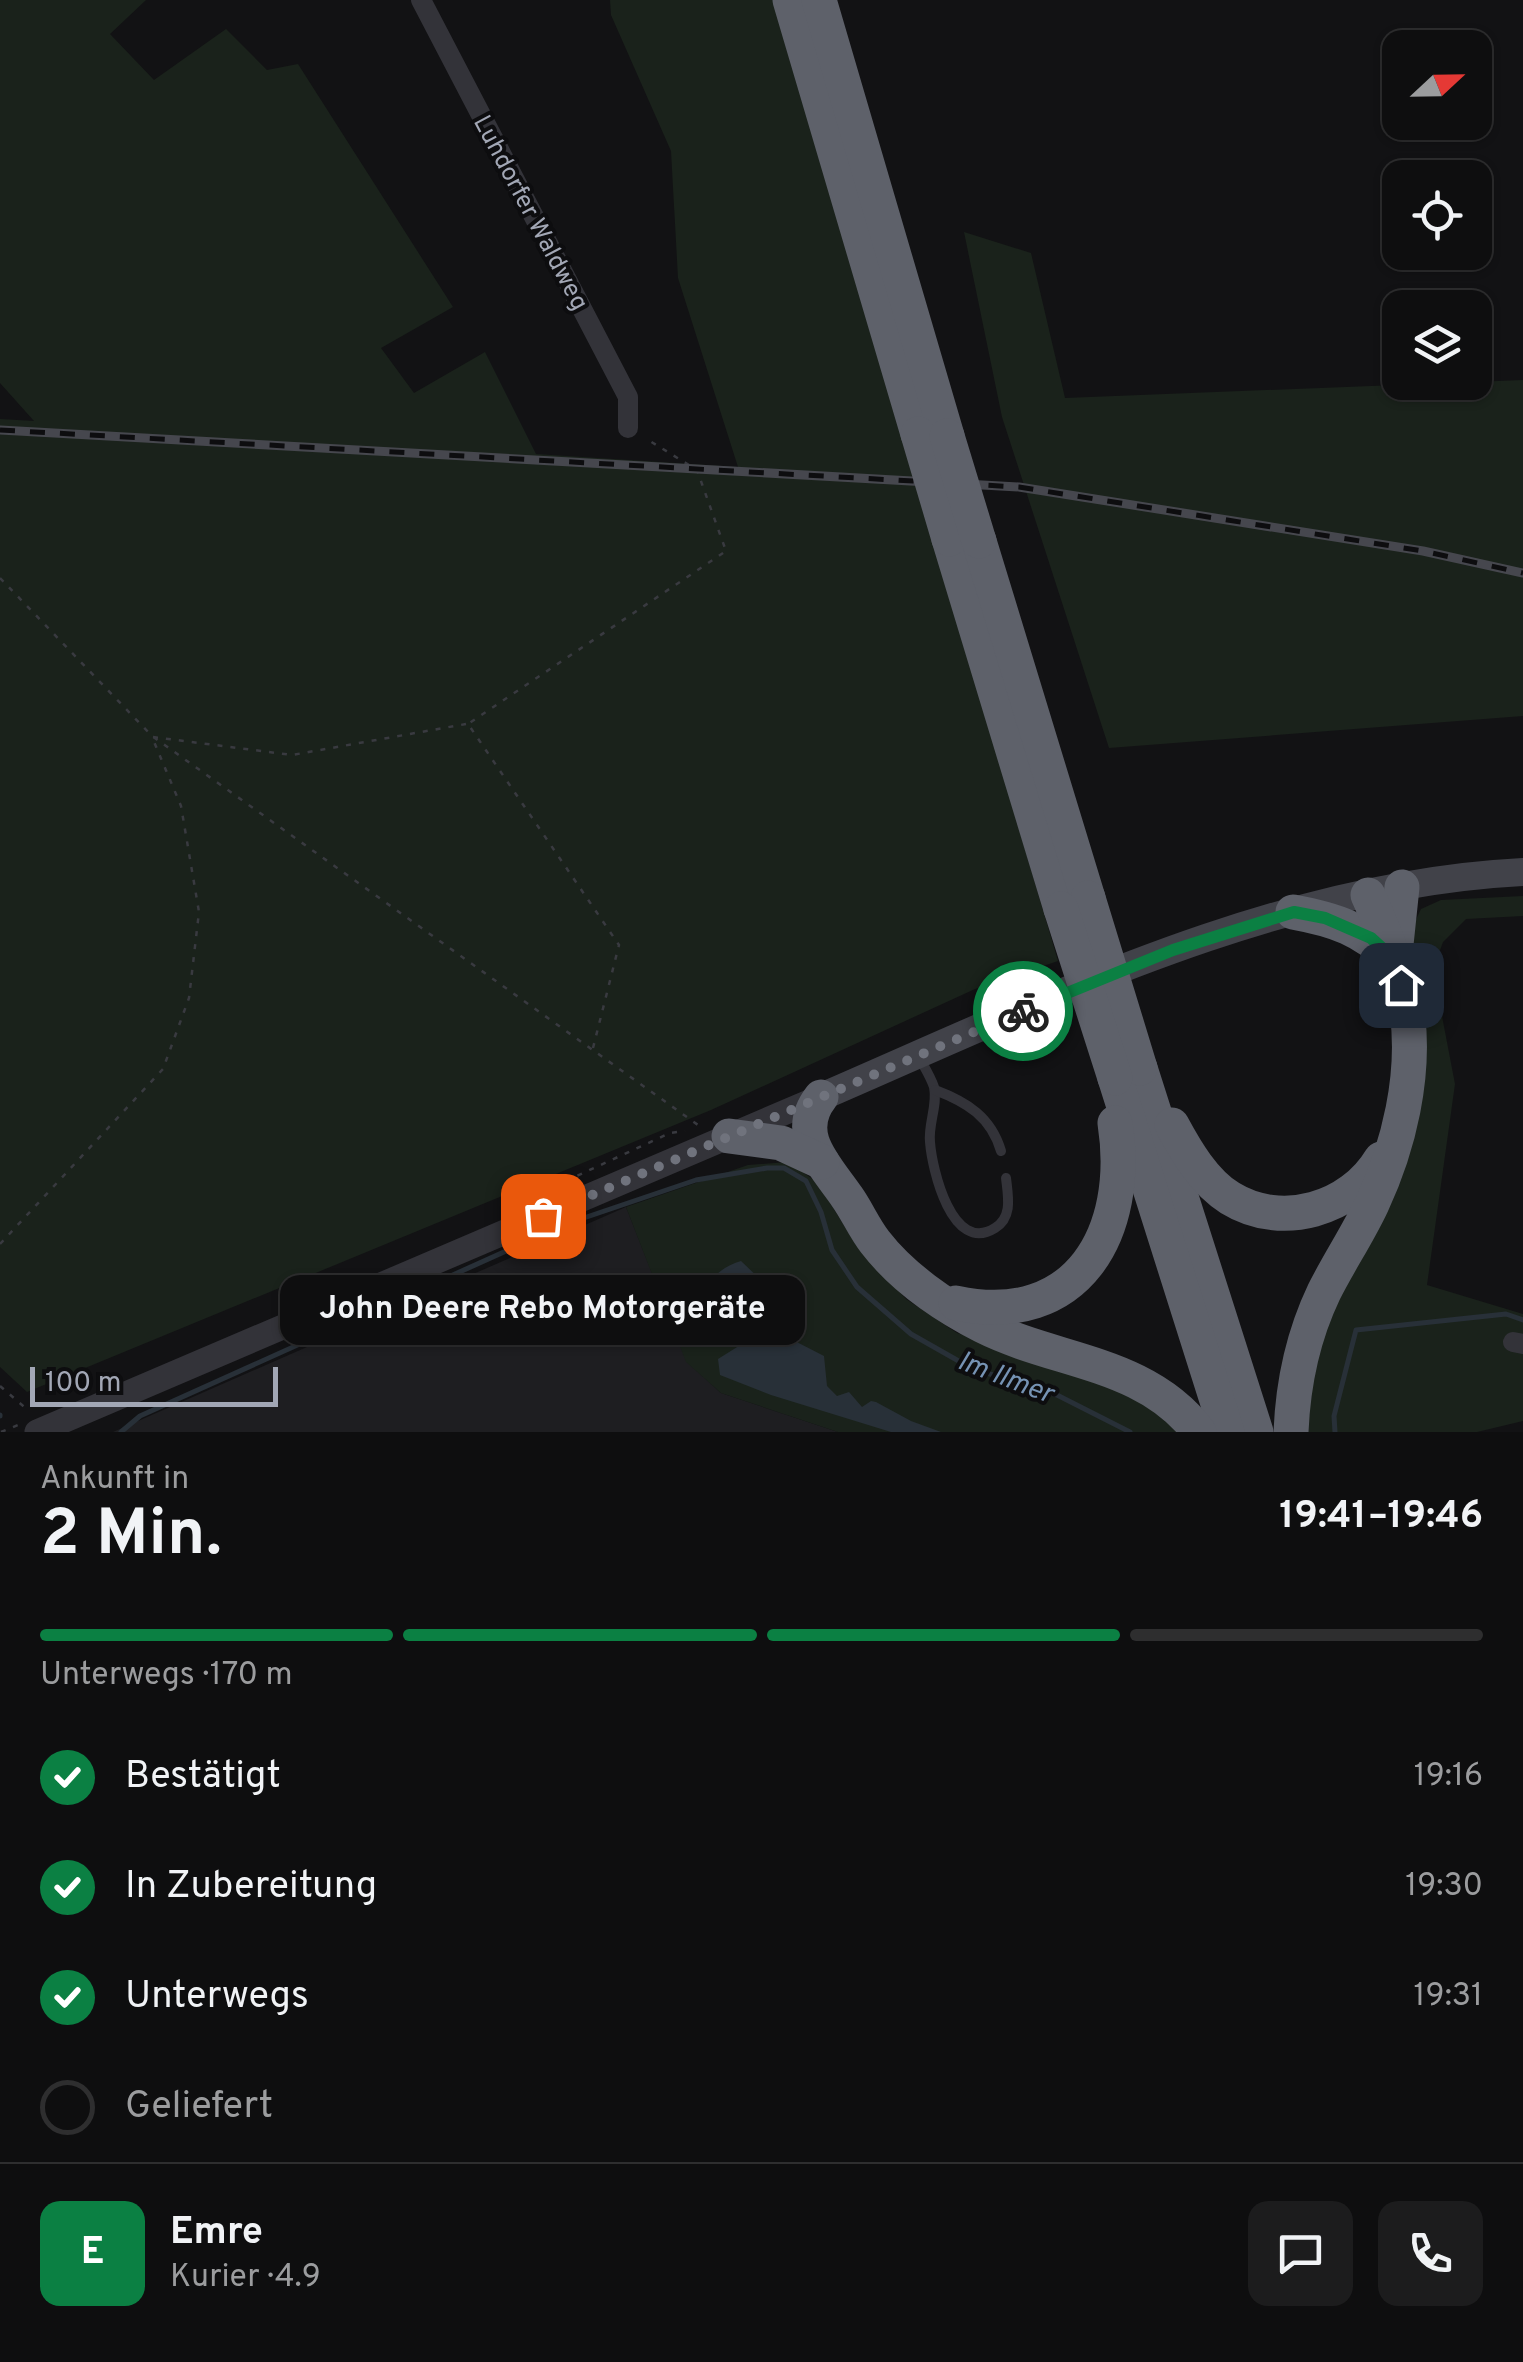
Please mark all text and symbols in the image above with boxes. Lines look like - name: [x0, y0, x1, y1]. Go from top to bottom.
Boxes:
- north arrow: [1382, 30, 1492, 140]
- map controls: [1382, 30, 1492, 400]
- street label: Luhdorfer Waldweg: [464, 110, 594, 317]
- button: locate: [1382, 160, 1492, 270]
- button: layers: [1382, 290, 1492, 400]
- pin: [1359, 943, 1444, 1028]
- icon: home: [1374, 958, 1429, 1013]
- courier: [973, 961, 1073, 1061]
- icon: bike: [996, 984, 1051, 1039]
- pin: [501, 1174, 586, 1259]
- icon: bag: [516, 1189, 571, 1244]
- callout: John Deere Rebo Motorgeräte: [280, 1276, 806, 1346]
- text: John Deere Rebo Motorgeräte: [319, 1290, 766, 1330]
- water label: Im Ilmer: [952, 1344, 1060, 1414]
- scale bar: [30, 1362, 278, 1406]
- text: 100 m: [45, 1366, 121, 1402]
- text: Ankunft in: [40, 1460, 189, 1500]
- text: 19:41–19:46: [1279, 1493, 1483, 1542]
- text: 2 Min.: [40, 1496, 222, 1578]
- text: Unterwegs · 170 m: [40, 1656, 293, 1696]
- icon: check: [40, 1750, 95, 1805]
- text: Bestätigt: [125, 1753, 281, 1802]
- text: 19:16: [1414, 1757, 1483, 1797]
- icon: check: [40, 1860, 95, 1915]
- text: In Zubereitung: [125, 1863, 377, 1912]
- text: 19:30: [1405, 1867, 1483, 1907]
- icon: check: [40, 1970, 95, 2025]
- text: Unterwegs: [125, 1973, 309, 2022]
- text: 19:31: [1414, 1977, 1483, 2017]
- text: Geliefert: [125, 2083, 273, 2132]
- button: chat: [1248, 2201, 1353, 2306]
- button: phone: [1378, 2201, 1483, 2306]
- text: Emre: [170, 2209, 263, 2258]
- text: E: [81, 2229, 104, 2278]
- text: Kurier · 4.9: [170, 2258, 321, 2298]

